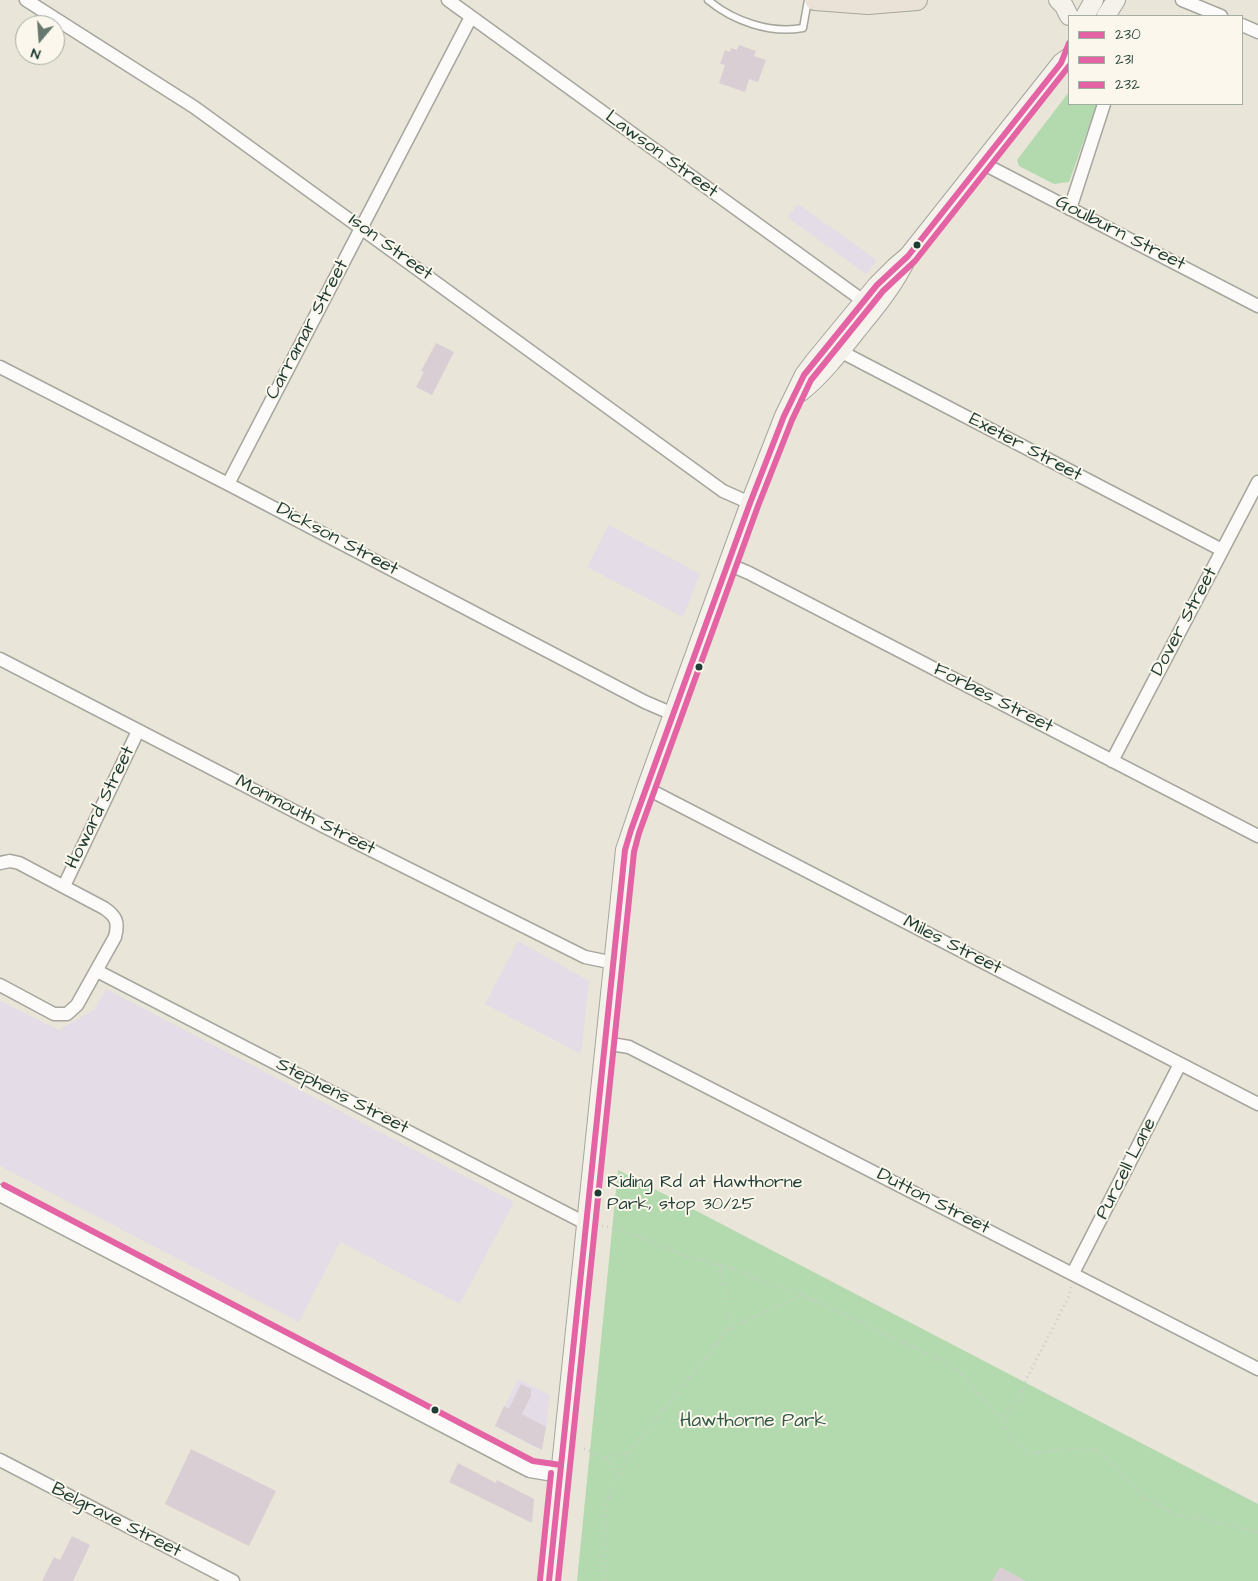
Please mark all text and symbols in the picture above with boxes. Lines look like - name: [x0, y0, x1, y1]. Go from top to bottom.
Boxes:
- north arrow: [15, 15, 65, 65]
- legend: [1068, 15, 1243, 105]
- text: 230: [1115, 24, 1141, 45]
- text: N: [28, 42, 43, 64]
- text: 231: [1115, 49, 1133, 70]
- text: 232: [1115, 74, 1140, 95]
- street label: Lawson Street: [600, 106, 722, 204]
- street label: Goulburn Street: [1051, 191, 1189, 277]
- street label: Ison Street: [343, 210, 437, 286]
- unlabelled marker: [912, 240, 922, 250]
- street label: Carramar Street: [262, 256, 354, 404]
- street label: Exeter Street: [964, 409, 1086, 487]
- street label: Dickson Street: [272, 498, 402, 582]
- street label: Dover Street: [1147, 564, 1223, 680]
- street label: Forbes Street: [929, 659, 1057, 739]
- unlabelled marker: [694, 662, 704, 672]
- street label: Howard Street: [61, 743, 141, 873]
- street label: Monmouth Street: [231, 771, 379, 861]
- street label: Miles Street: [899, 911, 1005, 981]
- street label: Stephens Street: [272, 1054, 412, 1140]
- street label: Purcell Lane: [1092, 1114, 1162, 1224]
- street label: Dutton Street: [873, 1164, 993, 1240]
- place label: Riding Rd at Hawthorne Park, stop 30/25: [607, 1172, 803, 1214]
- marker: Riding Rd at Hawthorne Park, stop 30/25: [593, 1188, 603, 1198]
- unlabelled marker: [430, 1405, 440, 1415]
- park label: Hawthorne Park: [680, 1411, 826, 1433]
- street label: Belgrave Street: [47, 1478, 185, 1564]

